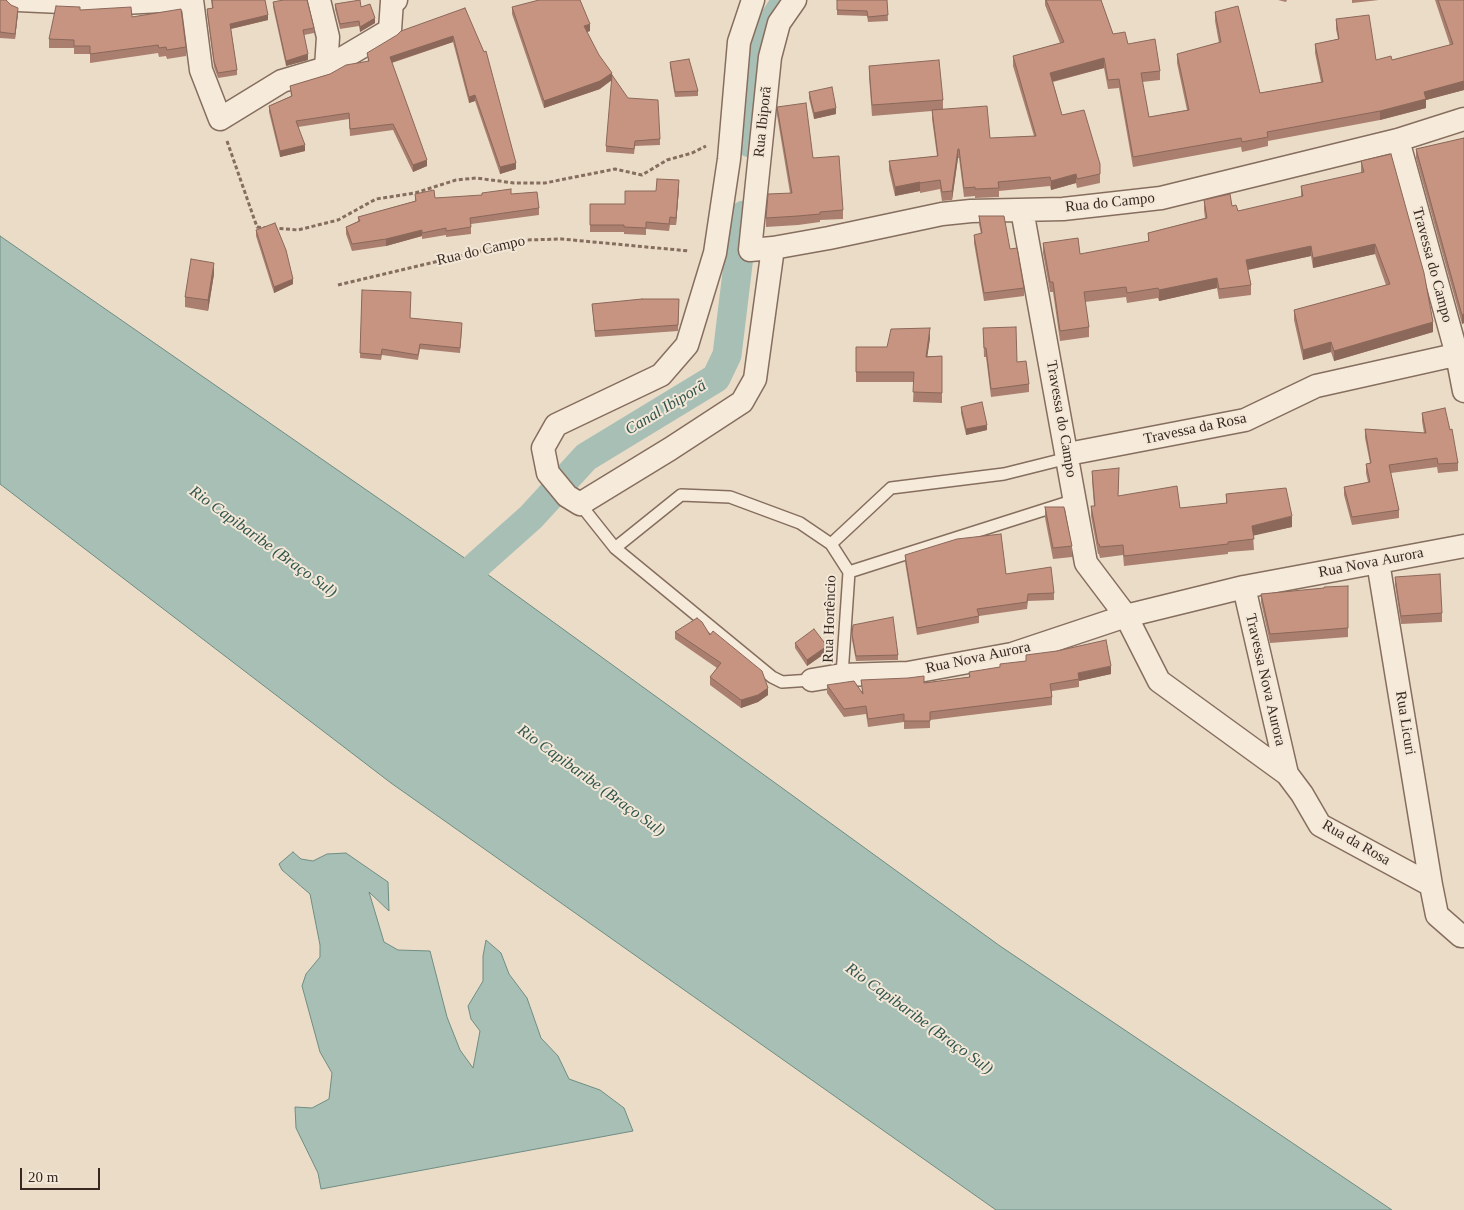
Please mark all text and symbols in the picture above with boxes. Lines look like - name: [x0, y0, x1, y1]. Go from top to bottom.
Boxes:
- street label: Rua Ibiporã: [750, 86, 776, 158]
- street label: Rua do Campo: [1064, 189, 1156, 217]
- street label: Travessa do Campo: [1408, 205, 1456, 325]
- street label: Rua do Campo: [435, 232, 527, 270]
- street label: Travessa do Campo: [1042, 359, 1080, 479]
- water label: Canal Ibiporã: [622, 376, 710, 440]
- street label: Travessa da Rosa: [1142, 409, 1248, 449]
- water label: Rio Capibaribe (Braço Sul): [186, 482, 340, 602]
- street label: Rua Nova Aurora: [1317, 544, 1425, 582]
- street label: Rua Hortêncio: [819, 575, 841, 663]
- street label: Travessa Nova Aurora: [1241, 612, 1289, 748]
- street label: Rua Nova Aurora: [924, 638, 1032, 678]
- street label: Rua Licuri: [1391, 690, 1419, 756]
- water label: Rio Capibaribe (Braço Sul): [514, 721, 668, 841]
- street label: Rua da Rosa: [1319, 816, 1393, 870]
- water label: Rio Capibaribe (Braço Sul): [842, 959, 996, 1079]
- scale bar: [22, 1158, 102, 1190]
- text: 20 m: [28, 1169, 58, 1185]

